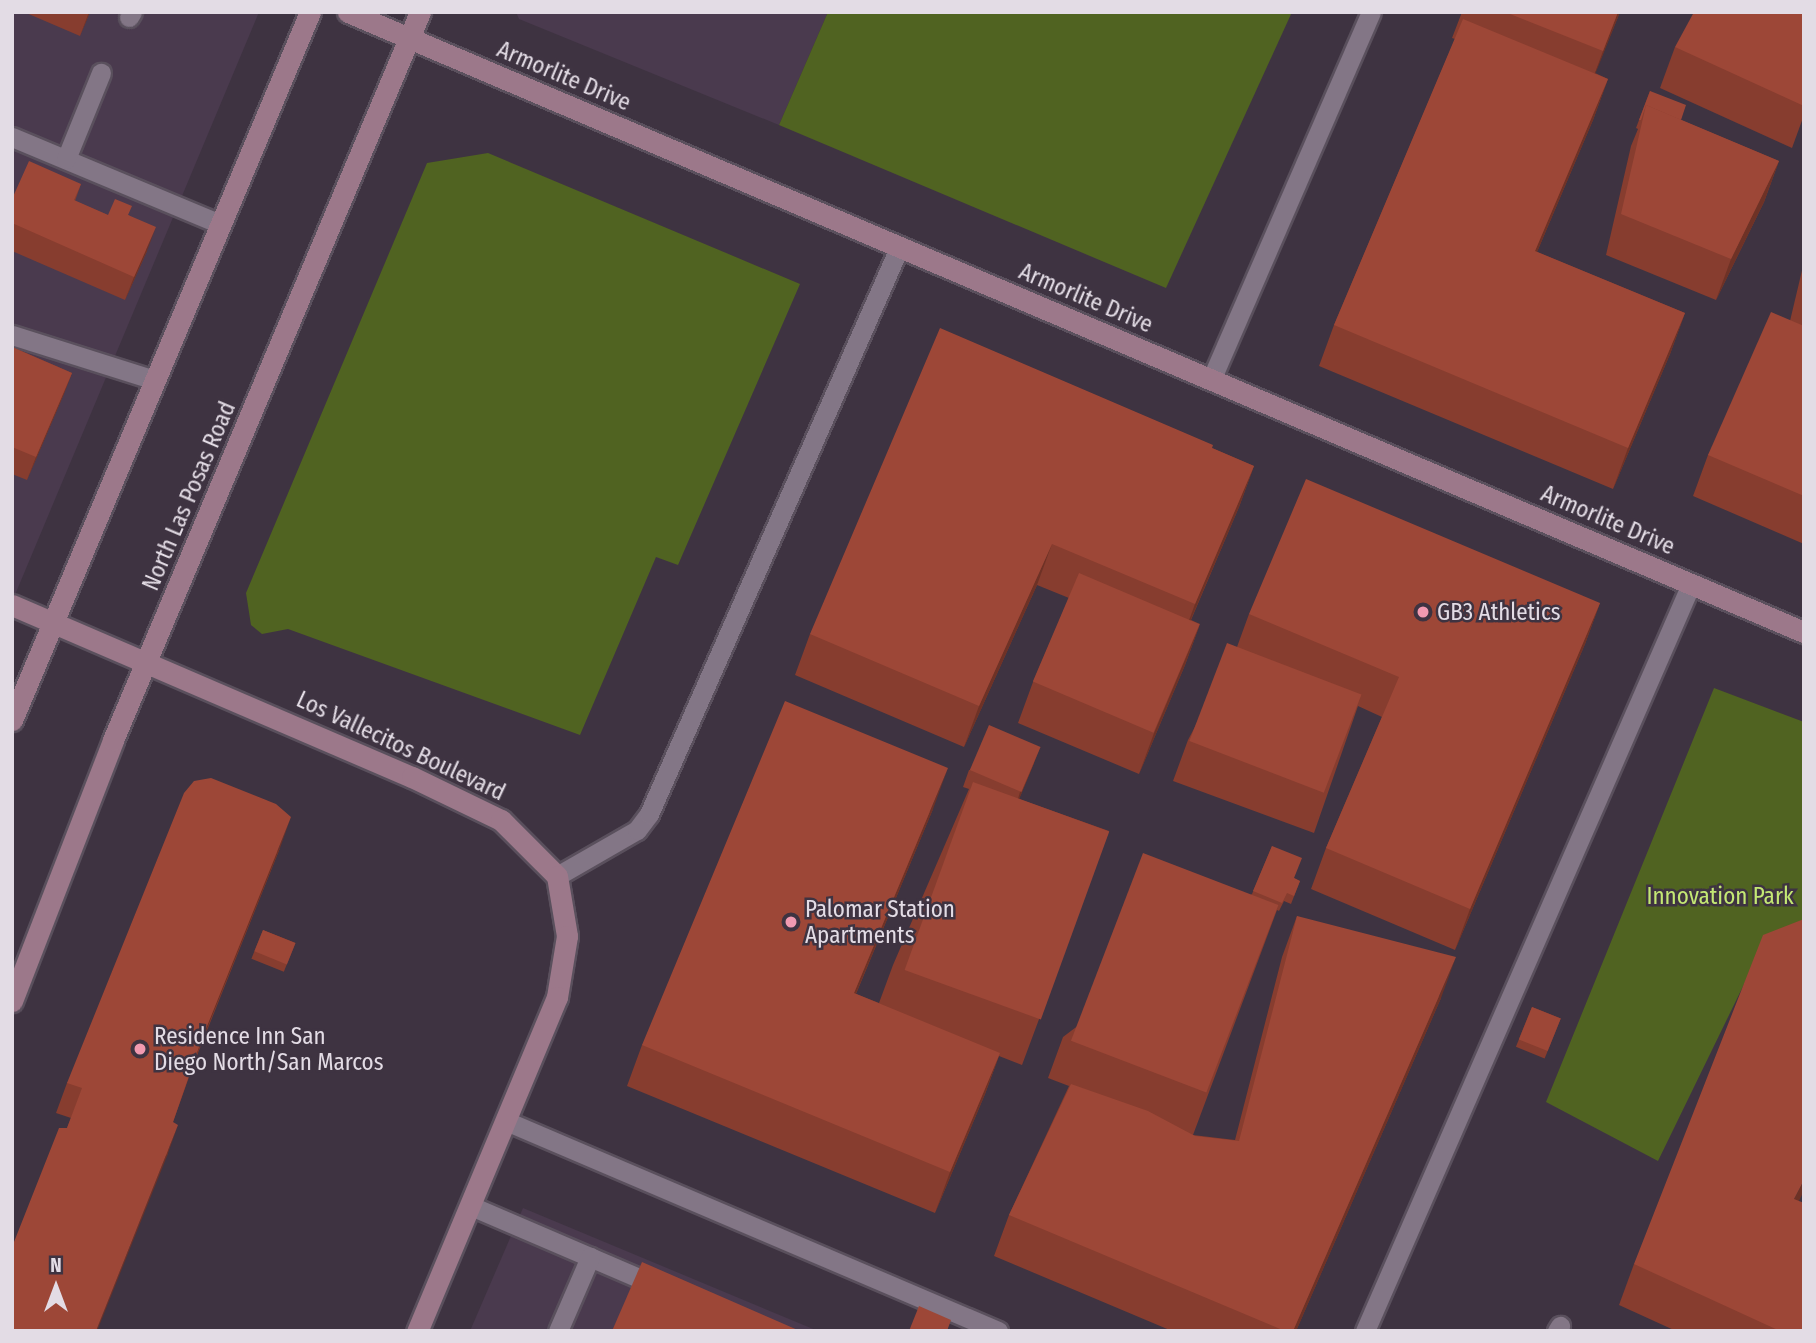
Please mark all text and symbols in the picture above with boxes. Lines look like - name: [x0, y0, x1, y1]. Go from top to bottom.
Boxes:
- street label: Armorlite Drive: [493, 35, 635, 117]
- street label: Armorlite Drive: [1015, 257, 1157, 339]
- street label: North Las Posas Road: [137, 397, 241, 595]
- street label: Armorlite Drive: [1537, 479, 1679, 561]
- place label: GB3 Athletics: [1437, 598, 1561, 626]
- marker: GB3 Athletics: [1415, 604, 1431, 620]
- street label: Los Vallecitos Boulevard: [292, 685, 510, 807]
- park label: Innovation Park: [1646, 882, 1794, 910]
- place label: Palomar Station Apartments: [805, 895, 955, 949]
- marker: Palomar Station Apartments: [783, 914, 799, 930]
- place label: Residence Inn San Diego North/San Marcos: [154, 1022, 383, 1076]
- marker: Residence Inn San Diego North/San Marcos: [132, 1041, 148, 1057]
- north arrow: [21, 1252, 91, 1322]
- text: N: [50, 1254, 62, 1277]

